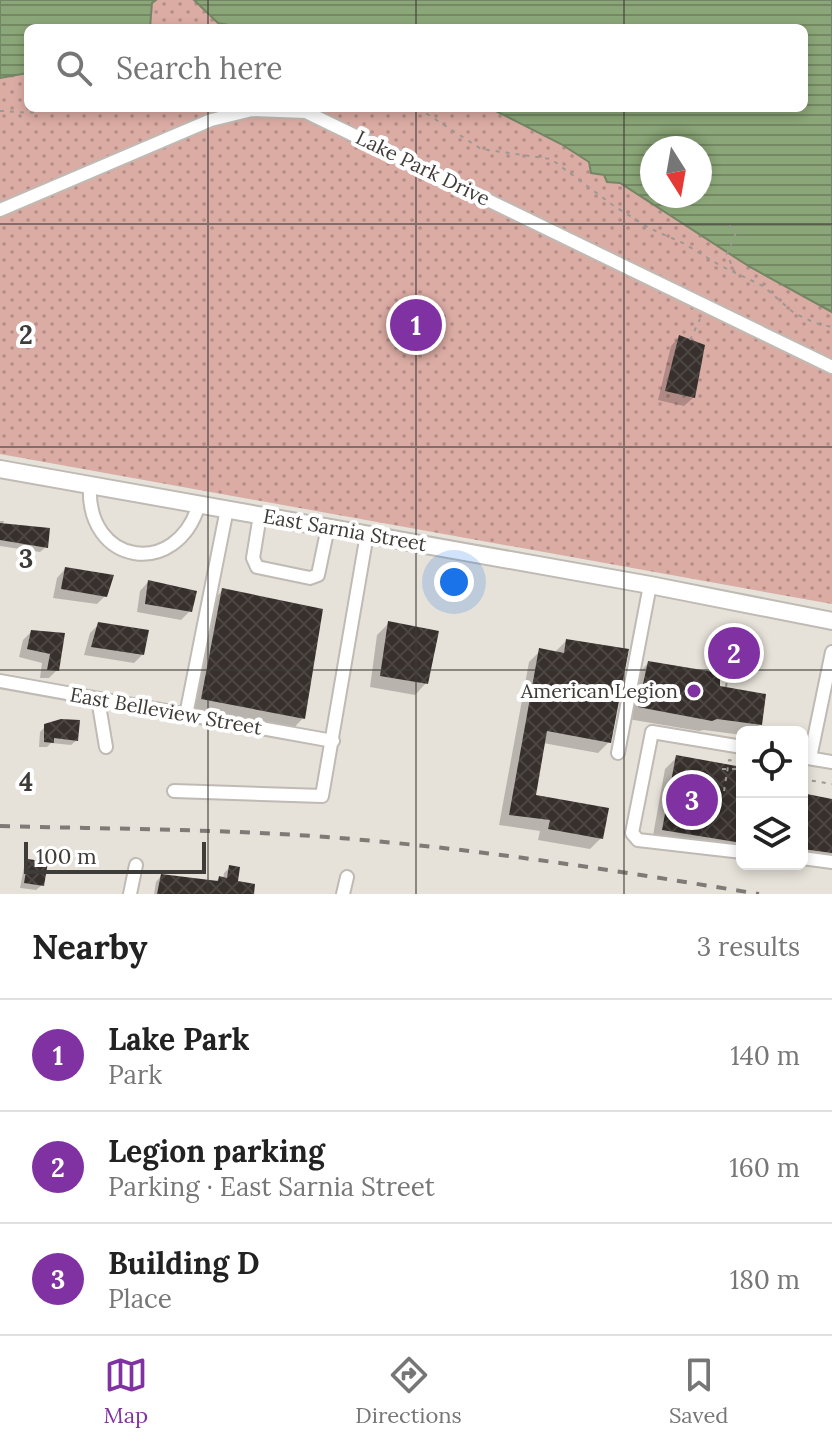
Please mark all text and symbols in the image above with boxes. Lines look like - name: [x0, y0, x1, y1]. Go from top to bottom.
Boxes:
- search box: [24, 24, 808, 112]
- icon: search: [52, 46, 96, 90]
- text: Search here: [116, 49, 283, 87]
- street label: Lake Park Drive: [352, 124, 494, 211]
- north arrow: [640, 136, 712, 208]
- pin: 1: [390, 295, 442, 355]
- text: 2: [19, 318, 33, 351]
- street label: East Sarnia Street: [261, 503, 429, 556]
- text: 3: [19, 542, 33, 575]
- your location: [434, 562, 474, 602]
- pin: 2: [708, 623, 760, 683]
- place label: American Legion: [520, 678, 678, 703]
- street label: East Belleview Street: [68, 681, 264, 740]
- marker: American Legion: [685, 682, 703, 700]
- map controls: [736, 726, 808, 870]
- button: locate: [736, 726, 808, 798]
- text: 4: [19, 765, 33, 798]
- pin: 3: [666, 770, 718, 830]
- button: layers: [736, 798, 808, 870]
- scale bar: [24, 838, 206, 874]
- text: 100 m: [36, 842, 97, 870]
- text: Nearby: [32, 925, 148, 968]
- text: 3 results: [697, 930, 800, 963]
- text: Lake Park: [108, 1020, 249, 1058]
- text: 1: [53, 1039, 63, 1072]
- text: 140 m: [730, 1039, 800, 1072]
- text: Park: [108, 1058, 162, 1091]
- text: Legion parking: [108, 1132, 325, 1170]
- text: 2: [51, 1151, 65, 1184]
- text: 160 m: [729, 1151, 800, 1184]
- text: Parking · East Sarnia Street: [108, 1170, 435, 1203]
- text: Building D: [108, 1244, 260, 1282]
- text: 3: [51, 1263, 65, 1296]
- text: 180 m: [730, 1263, 800, 1296]
- text: Place: [108, 1282, 172, 1315]
- tab: Map: [104, 1353, 148, 1429]
- tab: Directions: [355, 1353, 462, 1429]
- tab: Saved: [669, 1353, 728, 1429]

